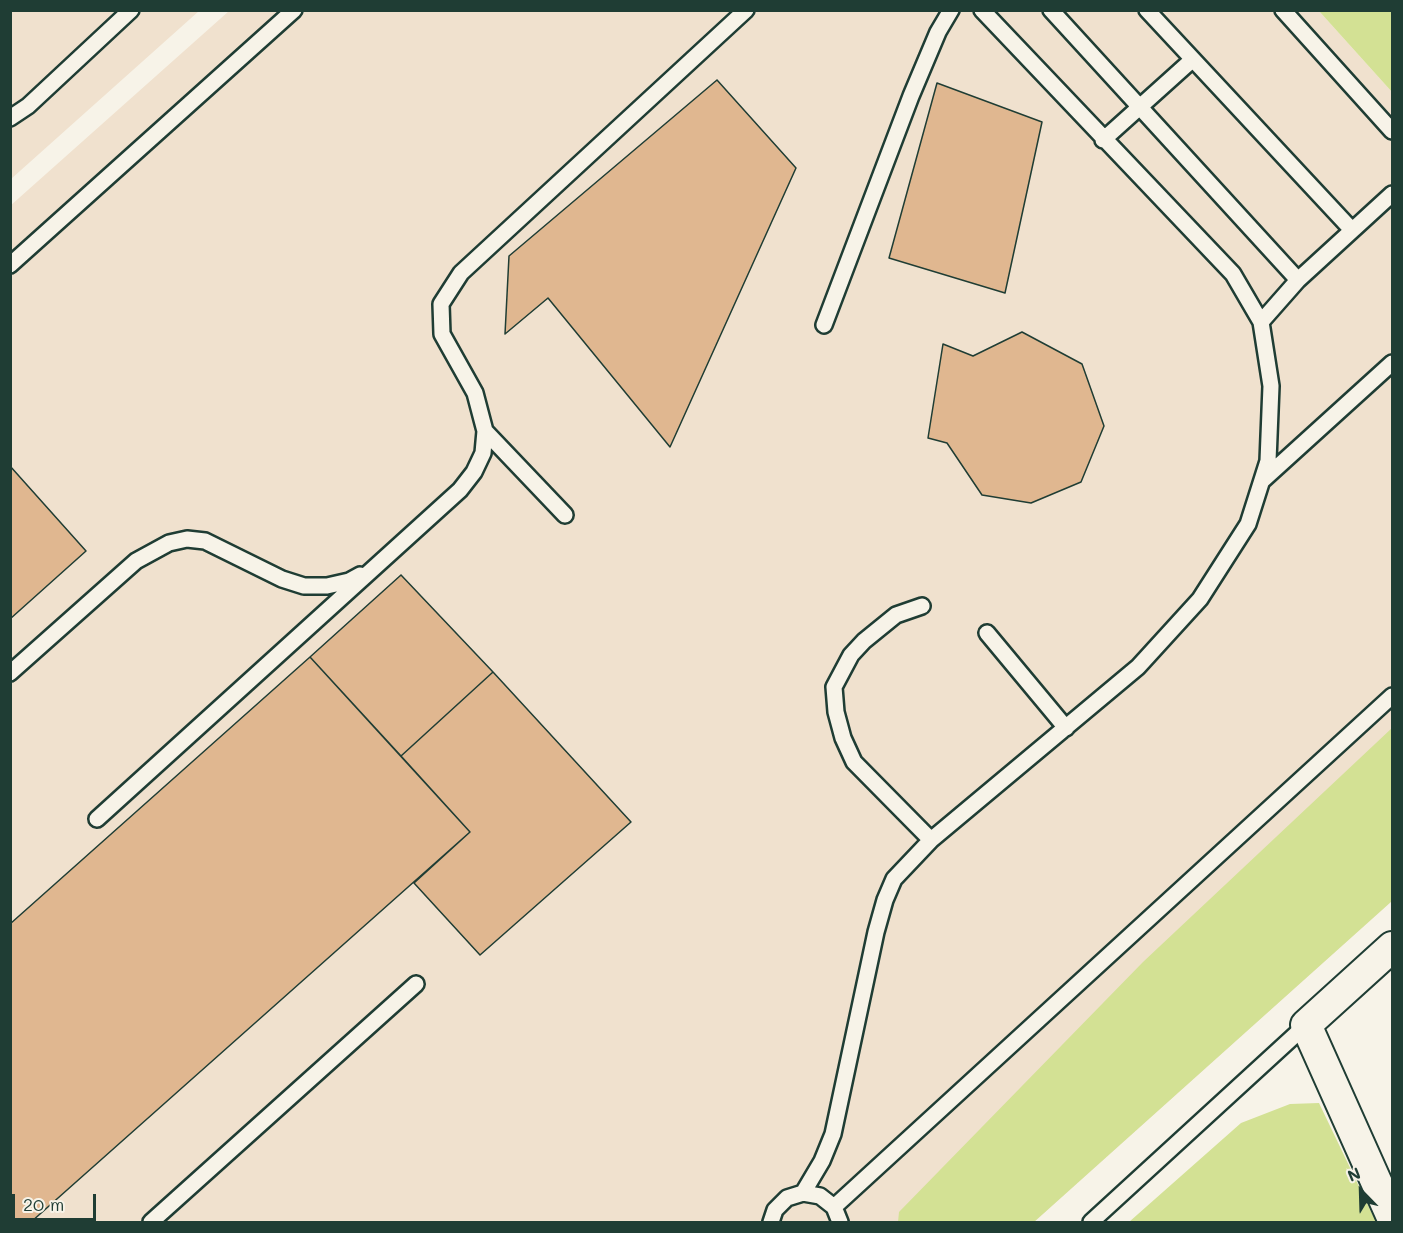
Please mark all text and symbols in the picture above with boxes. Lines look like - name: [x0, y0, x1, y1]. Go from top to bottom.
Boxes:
- north arrow: [1331, 1161, 1391, 1221]
- text: N: [1344, 1162, 1363, 1186]
- scale bar: [15, 1182, 99, 1220]
- text: 20 m: [23, 1192, 64, 1216]

